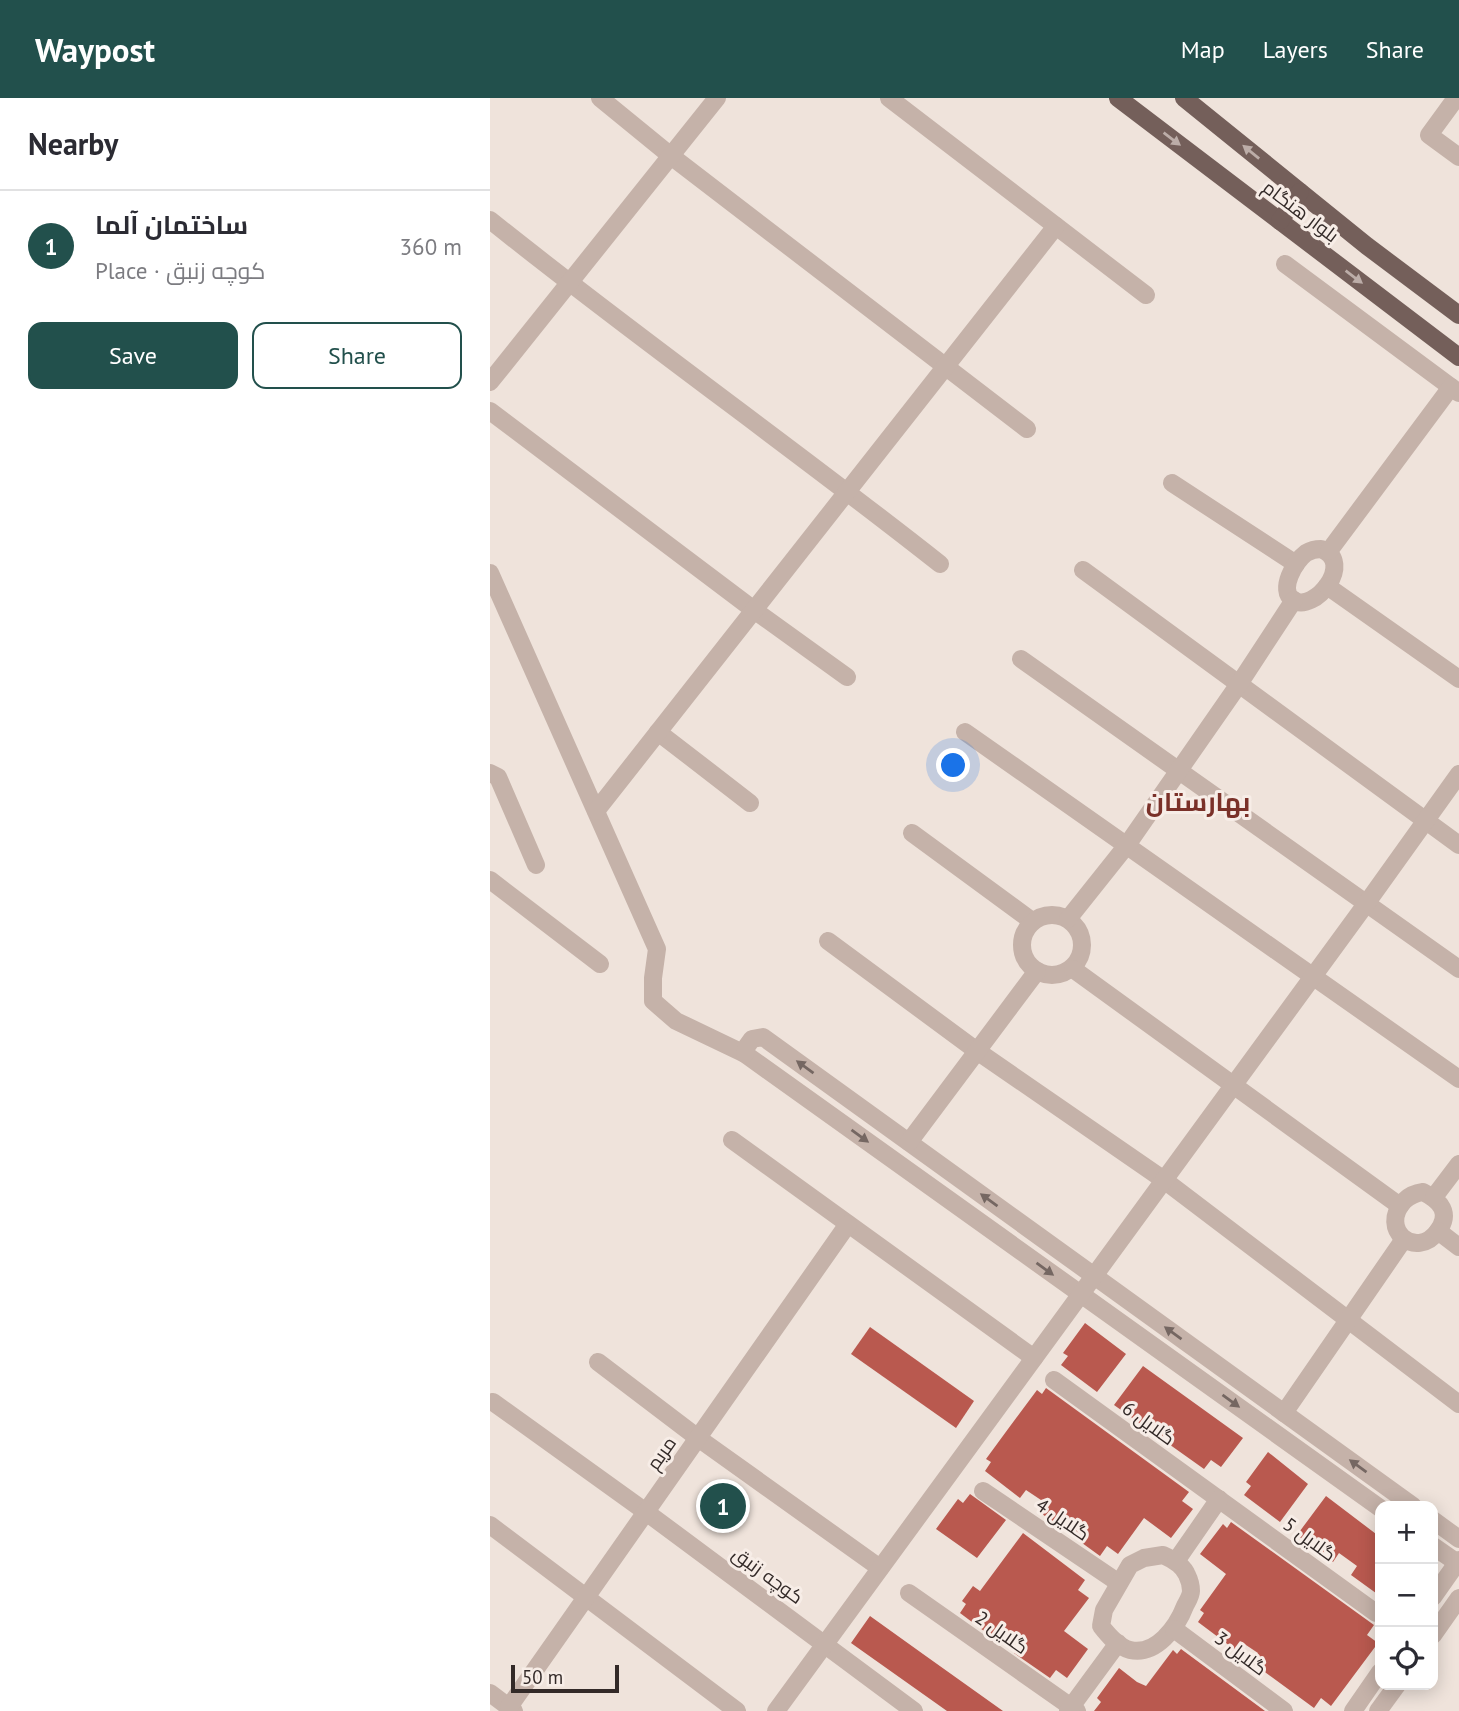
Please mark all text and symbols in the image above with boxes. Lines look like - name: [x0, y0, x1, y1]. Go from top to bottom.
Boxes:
- text: Waypost: [35, 28, 155, 71]
- text: Map: [1181, 34, 1225, 65]
- text: Layers: [1263, 34, 1328, 65]
- text: Share: [1366, 34, 1424, 65]
- text: Nearby: [28, 124, 118, 163]
- one-way arrow: [1163, 132, 1181, 147]
- one-way arrow: [1242, 146, 1260, 160]
- street label: بلوار هنگام: [1257, 175, 1344, 249]
- text: ساختمان آلما: [95, 208, 248, 241]
- text: 1: [44, 232, 58, 261]
- text: 360 m: [400, 232, 462, 261]
- text: Place · کوچه زنبق: [95, 256, 265, 285]
- one-way arrow: [1344, 269, 1362, 284]
- button: Save: [28, 322, 238, 389]
- button: Share: [252, 322, 462, 389]
- your location: [936, 748, 970, 782]
- district label: بهارستان: [1146, 785, 1250, 818]
- one-way arrow: [796, 1060, 814, 1074]
- one-way arrow: [851, 1129, 869, 1143]
- one-way arrow: [980, 1193, 998, 1207]
- one-way arrow: [1036, 1262, 1054, 1276]
- one-way arrow: [1164, 1326, 1182, 1340]
- one-way arrow: [1221, 1394, 1240, 1408]
- street label: گلایل 6: [1118, 1396, 1180, 1450]
- street label: مریم: [641, 1432, 683, 1476]
- one-way arrow: [1349, 1459, 1367, 1473]
- pin: 1: [700, 1480, 746, 1532]
- street label: گلایل 4: [1032, 1492, 1094, 1546]
- map controls: [1375, 1501, 1438, 1690]
- button: +: [1375, 1501, 1438, 1564]
- street label: گلایل 5: [1279, 1512, 1341, 1566]
- street label: کوچه زنبق: [727, 1541, 808, 1610]
- button: −: [1375, 1564, 1438, 1627]
- street label: گلایل 2: [971, 1605, 1033, 1659]
- street label: گلایل 3: [1210, 1626, 1272, 1680]
- button: locate: [1375, 1627, 1438, 1690]
- scale bar: [511, 1662, 620, 1694]
- text: 50 m: [522, 1665, 563, 1689]

